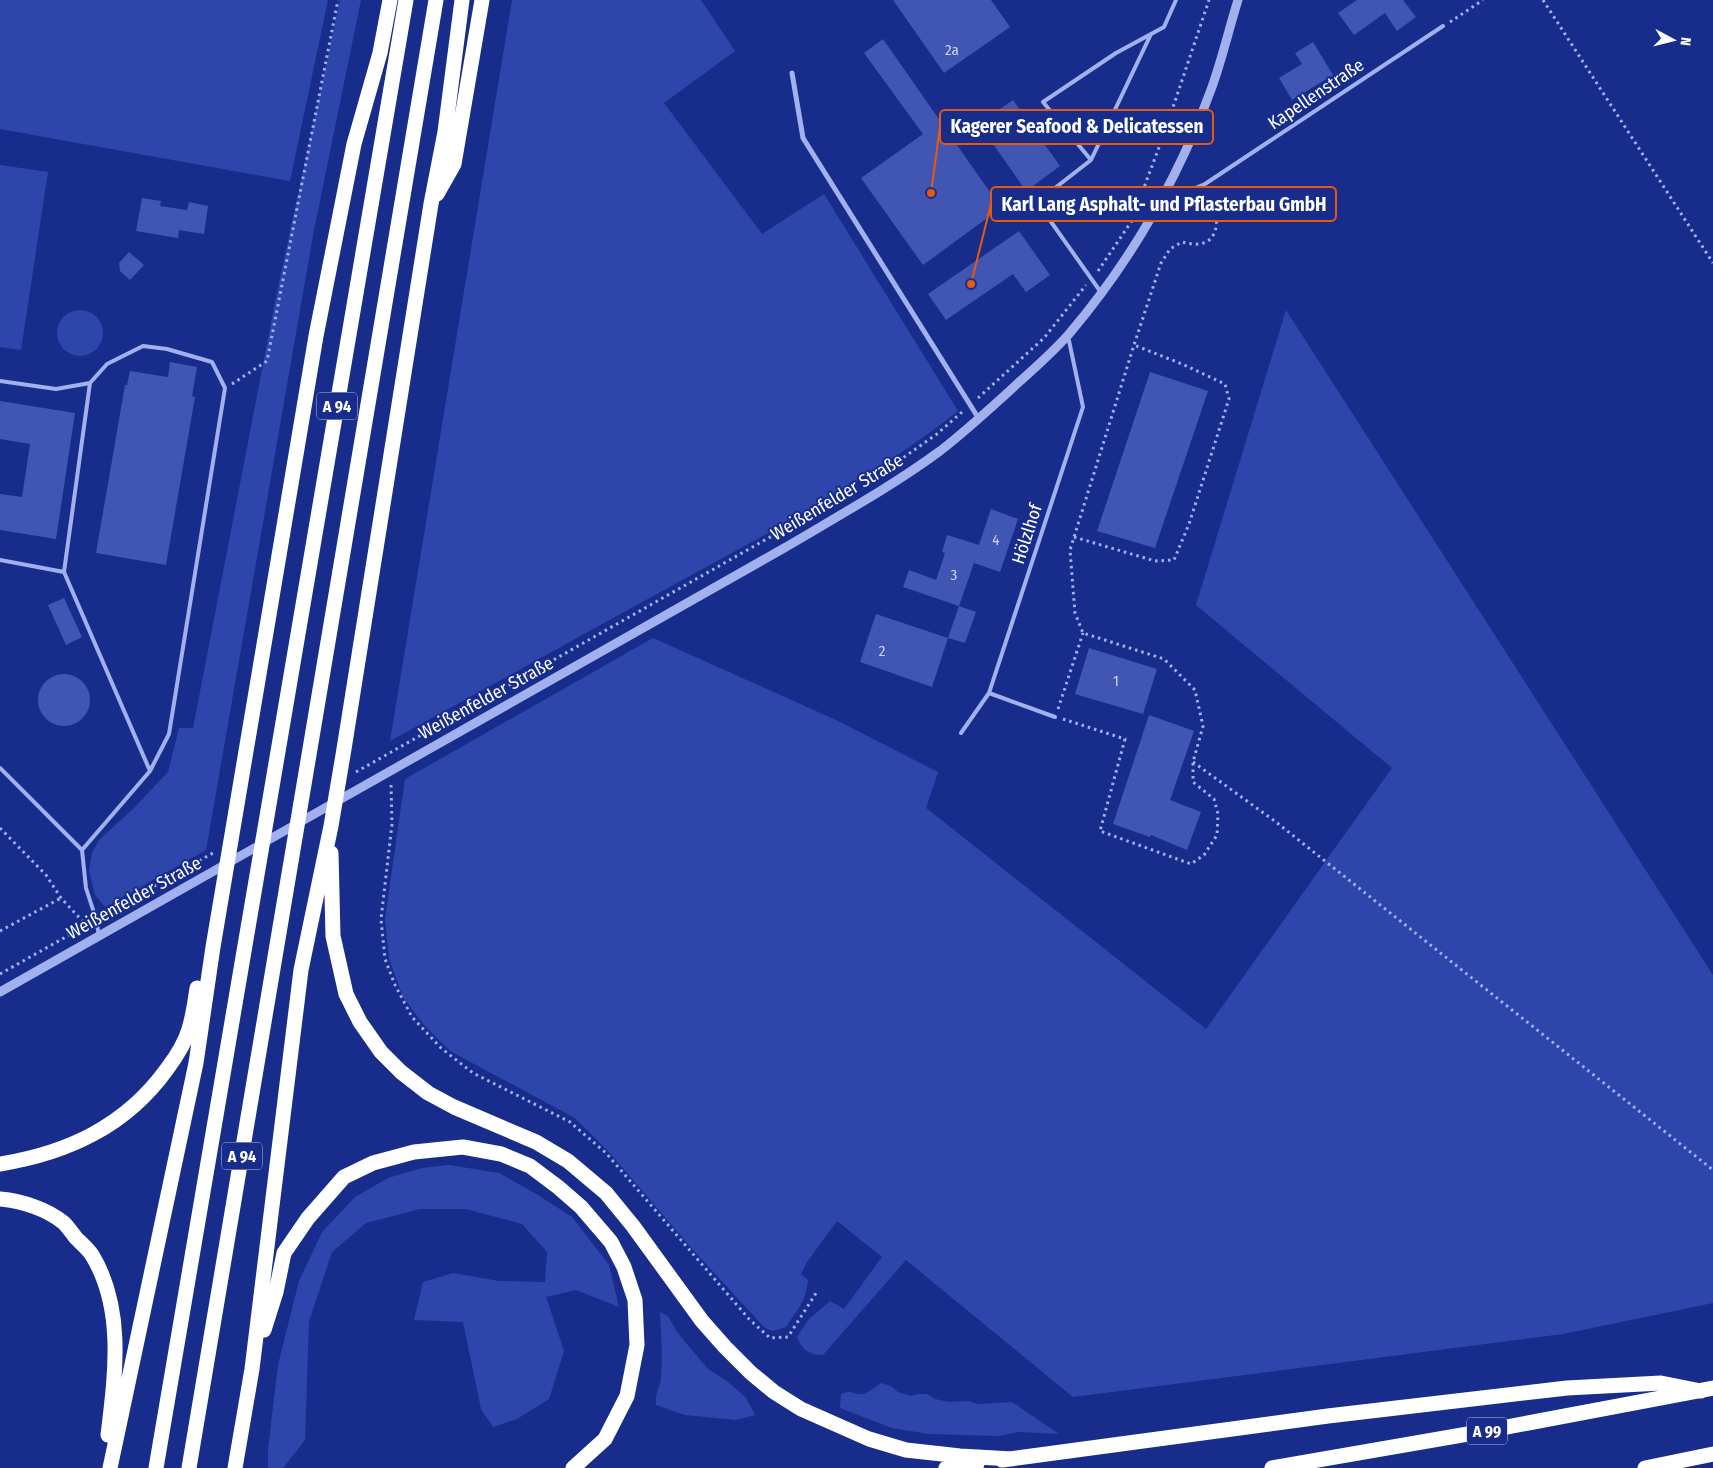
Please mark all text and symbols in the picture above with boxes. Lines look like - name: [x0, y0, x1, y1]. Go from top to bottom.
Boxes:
- north arrow: [1648, 15, 1698, 65]
- text: N: [1676, 36, 1694, 47]
- house number: 2a: [945, 41, 959, 59]
- street label: Kapellenstraße: [1264, 54, 1368, 134]
- callout: Kagerer Seafood & Delicatessen: [940, 110, 1213, 144]
- text: Kagerer Seafood & Delicatessen: [951, 115, 1204, 138]
- callout: Karl Lang Asphalt- und Pflasterbau GmbH: [991, 187, 1336, 221]
- text: Karl Lang Asphalt- und Pflasterbau GmbH: [1001, 193, 1327, 216]
- road number: A 94: [317, 392, 357, 420]
- street label: Weißenfelder Straße: [767, 449, 907, 545]
- street label: Hölzlhof: [1007, 500, 1047, 567]
- house number: 4: [992, 531, 1000, 549]
- house number: 3: [951, 566, 958, 584]
- house number: 2: [879, 642, 886, 660]
- street label: Weißenfelder Straße: [415, 652, 557, 744]
- house number: 1: [1113, 672, 1119, 690]
- street label: Weißenfelder Straße: [63, 852, 205, 944]
- road number: A 94: [222, 1142, 262, 1170]
- road number: A 99: [1467, 1418, 1507, 1444]

